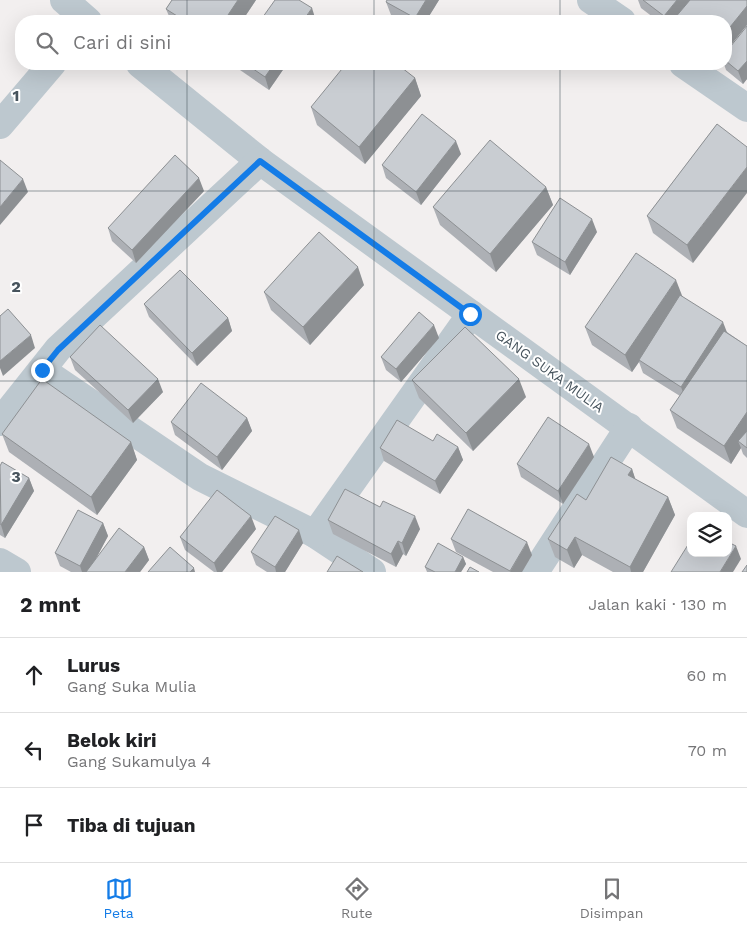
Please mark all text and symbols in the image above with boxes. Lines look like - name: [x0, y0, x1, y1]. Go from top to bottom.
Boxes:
- search box: [15, 15, 732, 70]
- icon: search: [33, 29, 61, 57]
- text: Cari di sini: [73, 31, 171, 54]
- text: 1: [13, 86, 19, 105]
- text: 2: [11, 277, 21, 296]
- route start: [459, 303, 482, 326]
- street label: GANG SUKA MULIA: [493, 326, 607, 416]
- route end: [31, 359, 54, 382]
- text: 3: [11, 467, 21, 486]
- map controls: [687, 512, 732, 557]
- button: layers: [687, 512, 732, 557]
- text: 2 mnt: [20, 592, 80, 617]
- text: Jalan kaki · 130 m: [588, 595, 727, 614]
- text: Lurus: [67, 654, 120, 677]
- icon: ahead: [20, 661, 48, 689]
- text: 60 m: [687, 666, 727, 685]
- text: Gang Suka Mulia: [67, 677, 196, 696]
- text: Belok kiri: [67, 729, 157, 752]
- icon: left: [20, 736, 48, 764]
- text: 70 m: [688, 741, 727, 760]
- text: Gang Sukamulya 4: [67, 752, 211, 771]
- icon: arrive: [20, 811, 48, 839]
- text: Tiba di tujuan: [67, 814, 196, 837]
- tab: Peta: [104, 875, 134, 921]
- tab: Rute: [341, 875, 373, 921]
- tab: Disimpan: [580, 875, 643, 921]

